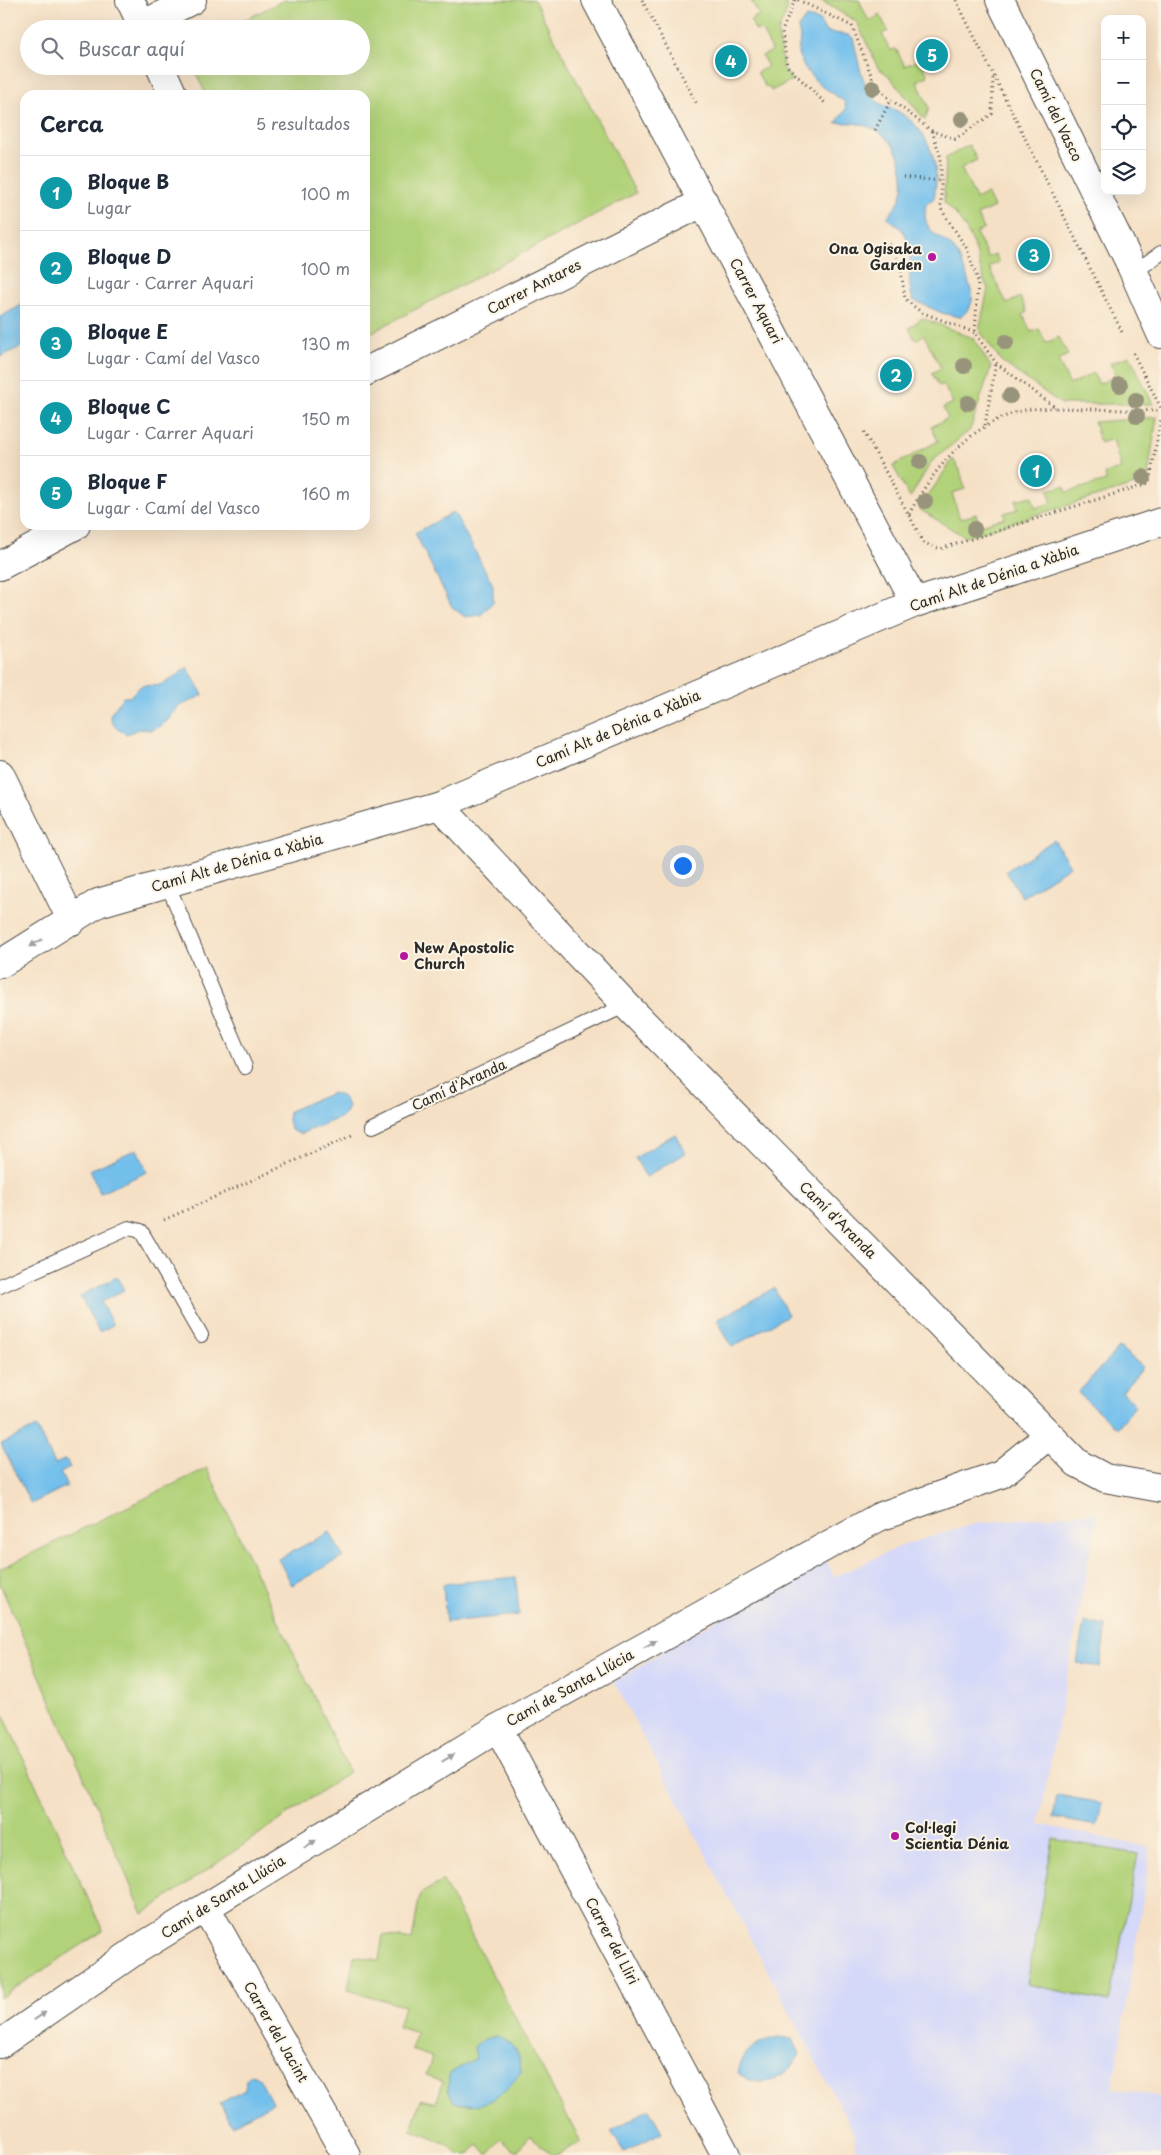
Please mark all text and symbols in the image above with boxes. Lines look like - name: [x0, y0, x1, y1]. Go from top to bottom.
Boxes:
- map controls: [1101, 15, 1146, 195]
- button: +: [1101, 15, 1146, 60]
- search box: [20, 20, 370, 75]
- icon: search: [38, 34, 66, 62]
- text: Buscar aquí: [78, 34, 185, 62]
- pin: 5: [916, 36, 948, 74]
- pin: 4: [715, 42, 747, 80]
- button: −: [1101, 60, 1146, 105]
- street label: Camí del Vasco: [1025, 65, 1088, 165]
- button: locate: [1101, 105, 1146, 150]
- text: Cerca: [40, 107, 104, 139]
- text: 5 resultados: [256, 111, 350, 135]
- button: layers: [1101, 150, 1146, 195]
- text: Bloque B: [87, 167, 169, 195]
- text: 1: [52, 181, 60, 205]
- text: 100 m: [301, 181, 350, 205]
- text: Lugar: [87, 195, 131, 219]
- pin: 3: [1018, 236, 1050, 274]
- place label: Ona Ogisaka Garden: [829, 238, 923, 275]
- text: Bloque D: [87, 242, 171, 270]
- marker: Ona Ogisaka Garden: [926, 251, 938, 263]
- street label: Carrer Antares: [483, 254, 584, 319]
- street label: Carrer Aquari: [725, 254, 788, 348]
- text: 2: [50, 256, 62, 280]
- text: 100 m: [301, 256, 350, 280]
- text: Lugar · Carrer Aquari: [87, 270, 254, 294]
- text: Bloque E: [87, 317, 168, 345]
- text: 3: [51, 331, 61, 355]
- text: 130 m: [302, 331, 350, 355]
- text: Lugar · Camí del Vasco: [87, 345, 260, 369]
- pin: 2: [880, 356, 912, 394]
- text: Bloque C: [87, 392, 171, 420]
- text: 4: [51, 406, 61, 430]
- text: 150 m: [302, 406, 350, 430]
- text: Lugar · Carrer Aquari: [87, 420, 254, 444]
- pin: 1: [1020, 452, 1052, 490]
- text: Bloque F: [87, 467, 167, 495]
- text: 5: [51, 481, 61, 505]
- text: 160 m: [302, 481, 350, 505]
- text: Lugar · Camí del Vasco: [87, 495, 260, 519]
- street label: Camí Alt de Dénia a Xàbia: [906, 539, 1082, 616]
- street label: Camí Alt de Dénia a Xàbia: [532, 684, 704, 773]
- street label: Camí Alt de Dénia a Xàbia: [149, 828, 326, 897]
- your location: [670, 853, 696, 879]
- place label: New Apostolic Church: [414, 937, 515, 974]
- one-way arrow: [29, 938, 42, 947]
- marker: New Apostolic Church: [398, 950, 410, 962]
- street label: Camí d'Aranda: [408, 1053, 510, 1116]
- street label: Camí d'Aranda: [795, 1176, 882, 1264]
- one-way arrow: [643, 1640, 657, 1648]
- street label: Camí de Santa Llúcia: [502, 1643, 638, 1731]
- one-way arrow: [441, 1754, 454, 1763]
- place label: Col·legi Scientia Dénia: [905, 1817, 1009, 1854]
- marker: Col·legi Scientia Dénia: [889, 1830, 901, 1842]
- one-way arrow: [303, 1839, 316, 1848]
- street label: Camí de Santa Llúcia: [156, 1849, 289, 1943]
- street label: Carrer del Lliri: [581, 1893, 644, 1988]
- street label: Carrer del Jacint: [239, 1977, 314, 2086]
- one-way arrow: [33, 2011, 47, 2021]

